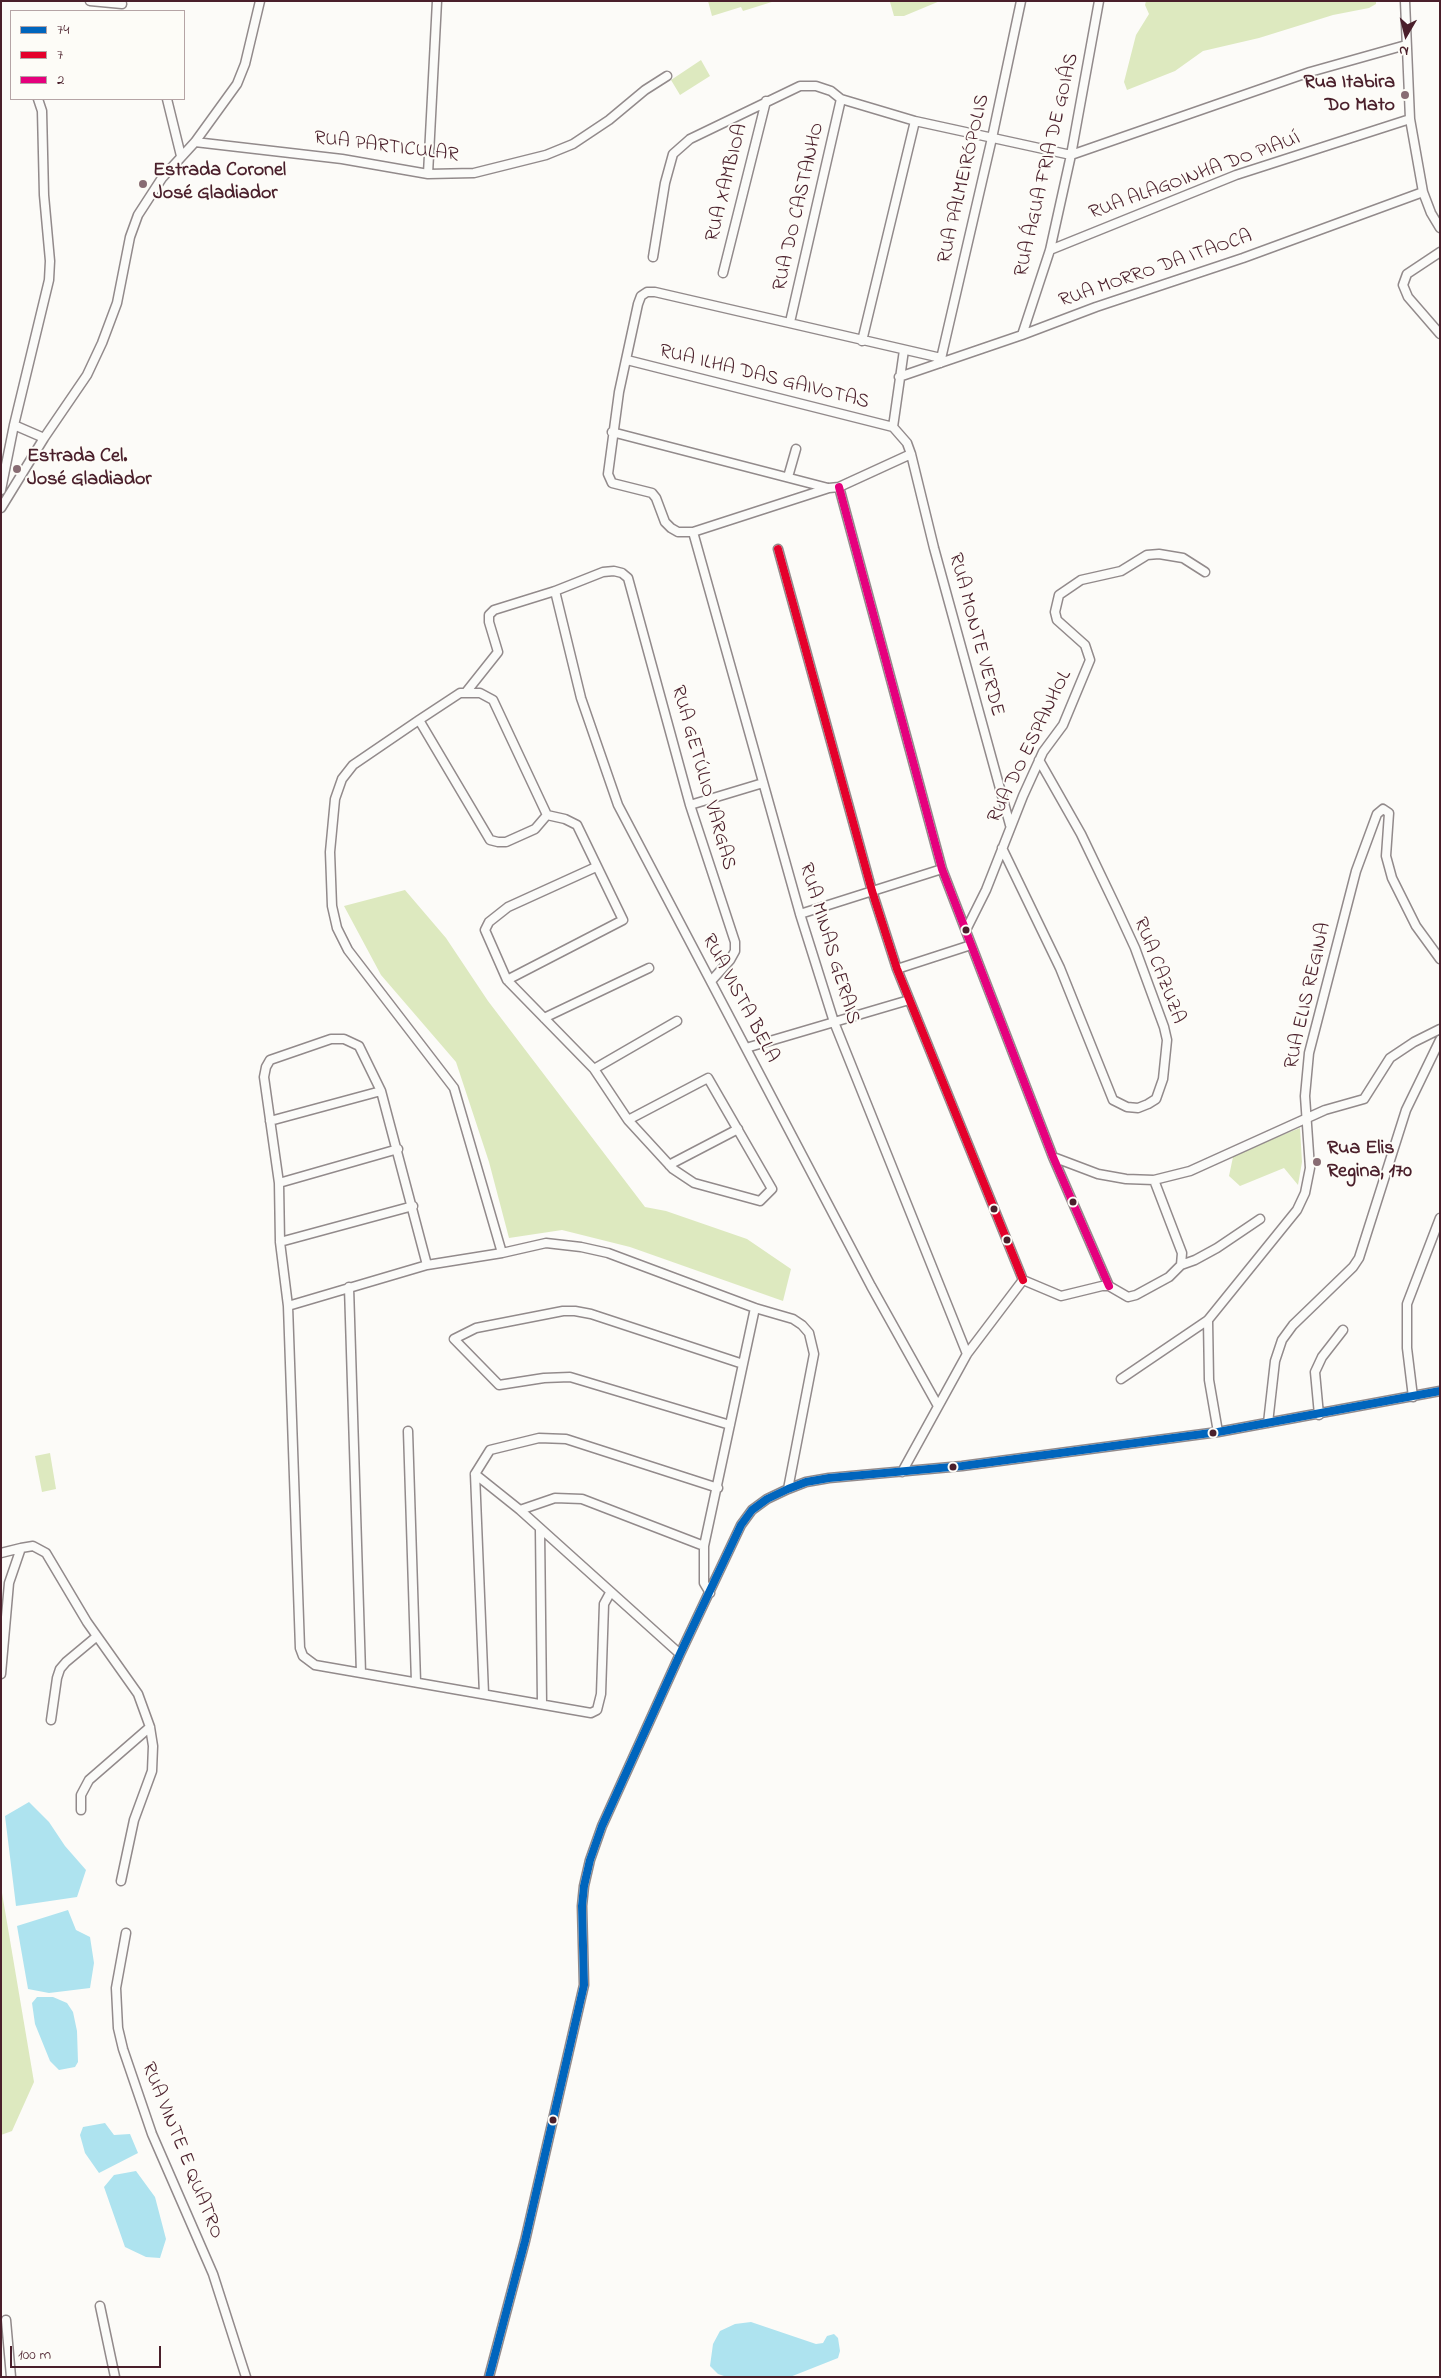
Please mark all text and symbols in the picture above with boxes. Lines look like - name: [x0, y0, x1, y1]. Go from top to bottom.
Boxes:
- legend: [10, 10, 185, 100]
- north arrow: [1381, 10, 1431, 60]
- text: 74: [57, 19, 69, 41]
- text: N: [1398, 39, 1410, 61]
- text: 7: [57, 44, 63, 66]
- street label: RUA ÁGUA FRIA DE GOIÁS: [1011, 51, 1085, 279]
- text: 2: [57, 69, 64, 91]
- place label: Rua Itabira Do Mato: [1303, 72, 1395, 119]
- marker: Rua Itabira Do Mato: [1399, 89, 1411, 101]
- street label: RUA PALMEIRÓPOLIS: [934, 92, 996, 266]
- street label: RUA DO CASTANHO: [769, 120, 831, 294]
- street label: RUA XAMBIOA: [702, 122, 754, 244]
- street label: RUA PARTICULAR: [312, 127, 460, 169]
- street label: RUA ALAGOINHA DO PIAUÍ: [1086, 128, 1304, 226]
- place label: Estrada Coronel José Gladiador: [153, 160, 286, 207]
- marker: Estrada Coronel José Gladiador: [137, 178, 149, 190]
- street label: RUA MORRO DA ITAOCA: [1056, 226, 1256, 314]
- street label: RUA ILHA DAS GAIVOTAS: [656, 340, 872, 416]
- place label: Estrada Cel. José Gladiador: [27, 446, 151, 493]
- marker: Estrada Cel. José Gladiador: [11, 463, 23, 475]
- street label: RUA MONTE VERDE: [942, 551, 1008, 719]
- street label: RUA DO ESPANHOL: [984, 667, 1078, 827]
- street label: RUA GETÚLIO VARGAS: [664, 683, 740, 873]
- street label: RUA MINAS GERAIS: [792, 861, 864, 1027]
- street label: RUA CAZUZA: [1127, 914, 1189, 1028]
- street label: RUA ELIS REGINA: [1281, 921, 1337, 1071]
- unlabelled marker: [961, 925, 971, 935]
- street label: RUA VISTA BELA: [695, 931, 783, 1067]
- place label: Rua Elis Regina, 170: [1327, 1138, 1412, 1185]
- marker: Rua Elis Regina, 170: [1311, 1156, 1323, 1168]
- unlabelled marker: [1068, 1197, 1078, 1207]
- unlabelled marker: [989, 1204, 999, 1214]
- unlabelled marker: [1002, 1235, 1012, 1245]
- unlabelled marker: [1208, 1428, 1218, 1438]
- unlabelled marker: [948, 1462, 958, 1472]
- street label: RUA VINTE E QUATRO: [135, 2059, 227, 2243]
- unlabelled marker: [548, 2115, 558, 2125]
- scale bar: [12, 2336, 164, 2368]
- text: 100 m: [18, 2344, 51, 2366]

